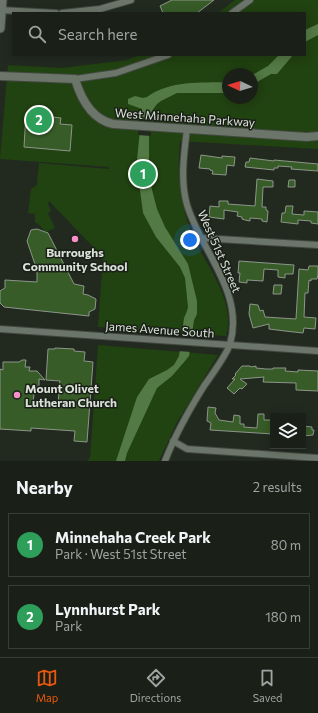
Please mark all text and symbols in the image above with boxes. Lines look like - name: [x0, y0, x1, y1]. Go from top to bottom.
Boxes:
- search box: [12, 12, 306, 56]
- icon: search: [26, 23, 48, 45]
- text: Search here: [58, 25, 137, 43]
- north arrow: [222, 68, 258, 104]
- pin: 2: [26, 105, 52, 135]
- street label: West Minnehaha Parkway: [114, 105, 256, 129]
- pin: 1: [130, 159, 156, 189]
- street label: West 51st Street: [196, 208, 245, 295]
- your location: [180, 230, 200, 250]
- marker: Burroughs Community School: [70, 234, 80, 244]
- place label: Burroughs Community School: [23, 245, 127, 273]
- street label: James Avenue South: [105, 318, 215, 341]
- place label: Mount Olivet Lutheran Church: [25, 381, 117, 409]
- marker: Mount Olivet Lutheran Church: [12, 390, 22, 400]
- map controls: [270, 413, 306, 449]
- button: layers: [270, 413, 306, 449]
- text: Nearby: [16, 477, 73, 498]
- text: 2 results: [253, 479, 302, 495]
- text: Minnehaha Creek Park: [55, 528, 211, 546]
- text: 1: [27, 537, 33, 553]
- text: 80 m: [271, 537, 301, 553]
- text: Park · West 51st Street: [55, 546, 187, 562]
- text: Lynnhurst Park: [55, 600, 160, 618]
- text: 2: [26, 609, 34, 625]
- text: 180 m: [265, 609, 301, 625]
- text: Park: [55, 618, 82, 634]
- tab: Map: [36, 667, 58, 704]
- tab: Directions: [130, 667, 181, 704]
- tab: Saved: [253, 667, 282, 704]

